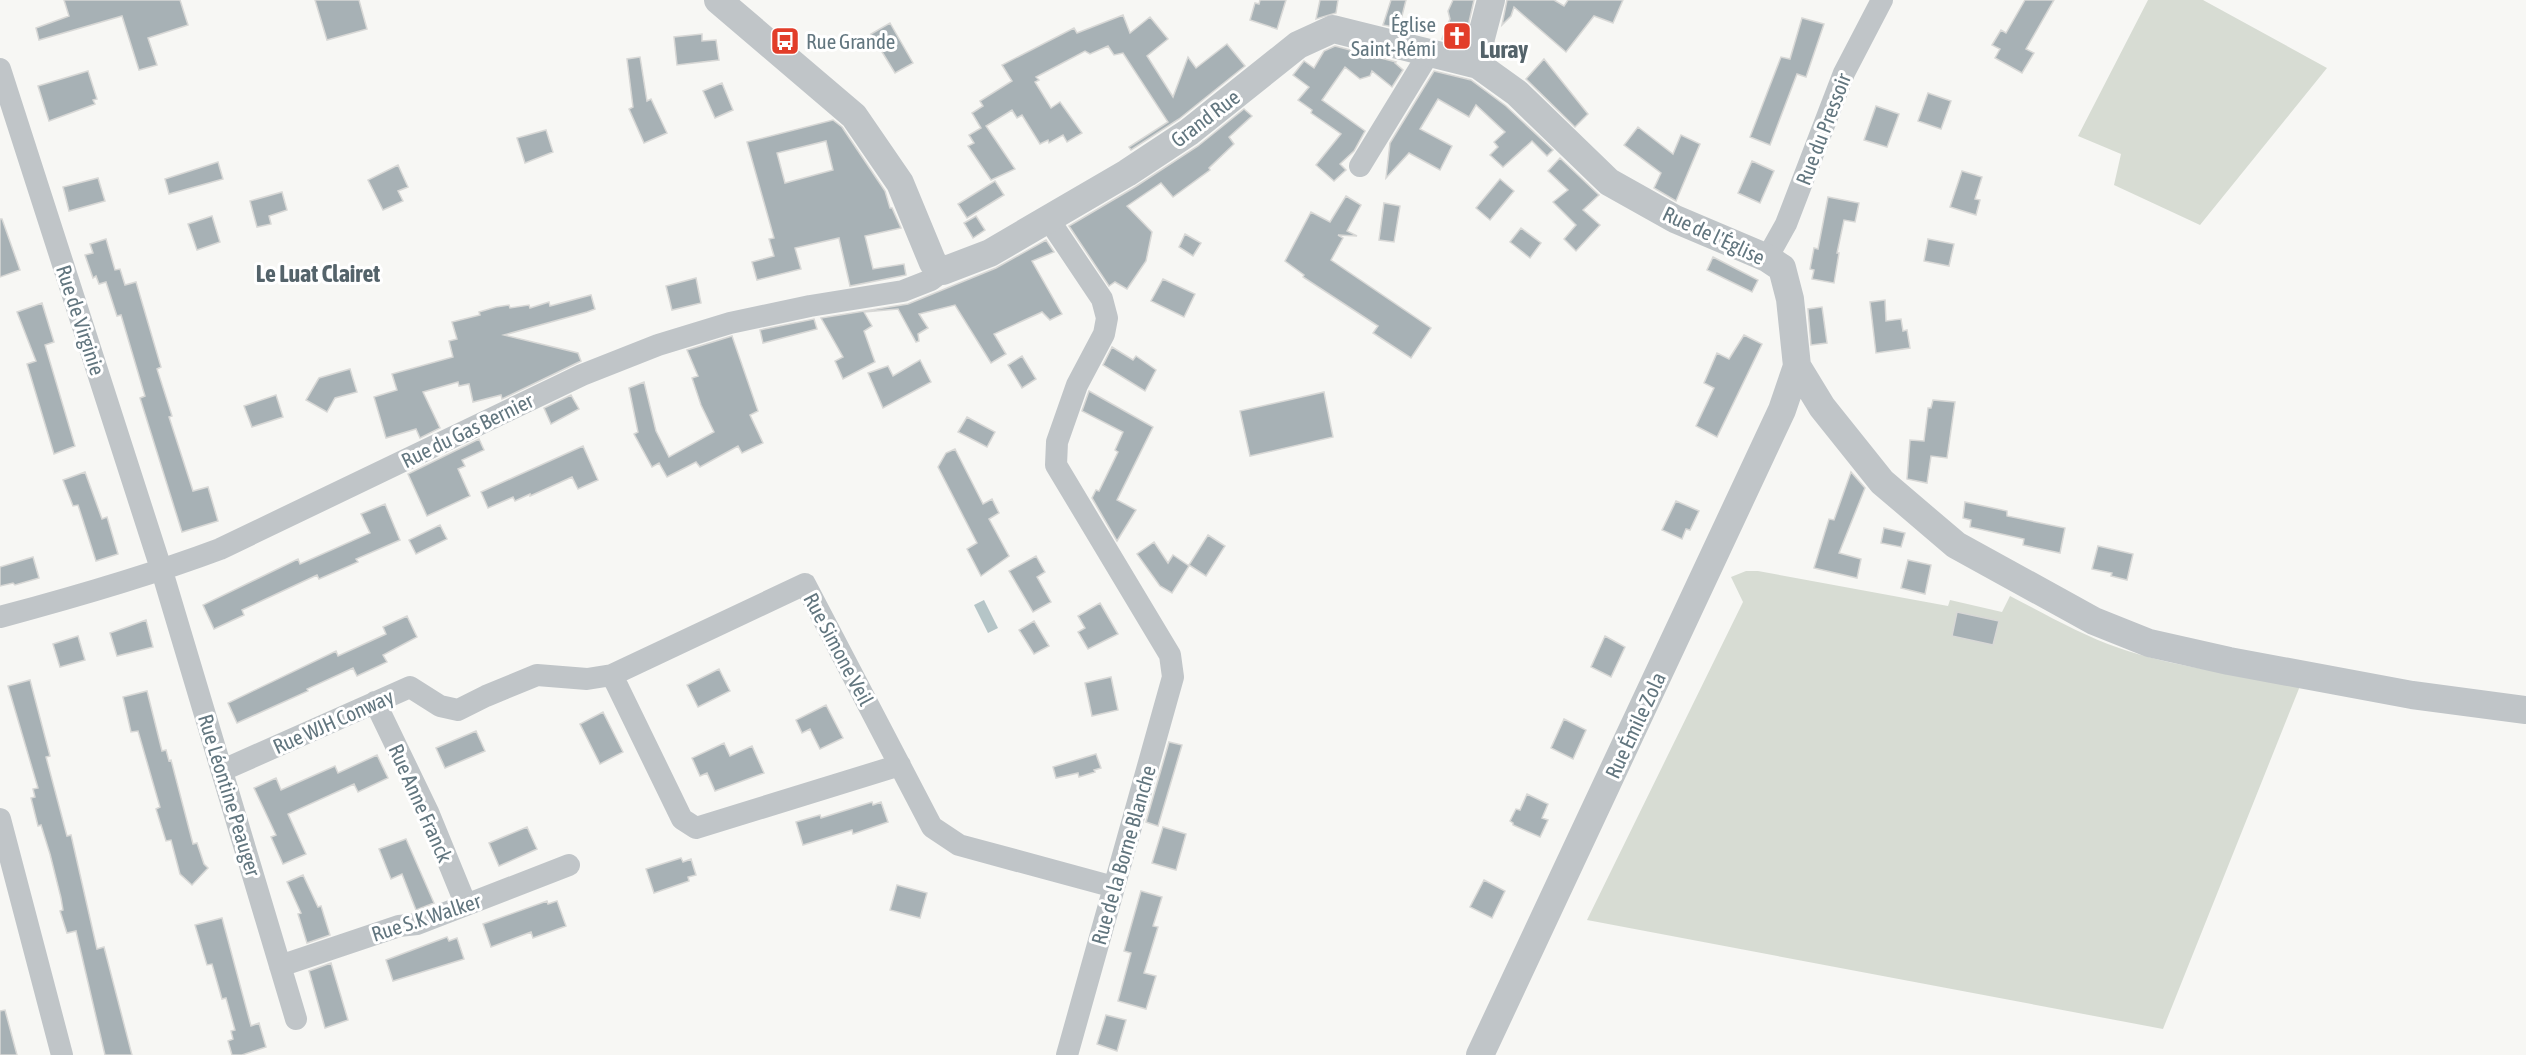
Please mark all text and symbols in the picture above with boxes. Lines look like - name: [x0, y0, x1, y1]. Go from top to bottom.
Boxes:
- place label: Église Saint-Rémi: [1351, 12, 1436, 60]
- church icon: Église Saint-Rémi: [1441, 20, 1473, 52]
- bus stop icon: Rue Grande: [769, 25, 801, 57]
- place label: Rue Grande: [806, 29, 895, 53]
- district label: Luray: [1480, 36, 1528, 63]
- street label: Rue du Pressoir: [1791, 69, 1856, 188]
- street label: Grand Rue: [1166, 84, 1244, 152]
- street label: Rue de l'Église: [1659, 201, 1769, 269]
- district label: Le Luat Clairet: [256, 260, 380, 287]
- street label: Rue de Virginie: [52, 262, 110, 378]
- street label: Rue du Gas Bernier: [397, 387, 538, 472]
- street label: Rue Simone Veil: [799, 589, 879, 710]
- street label: Rue Émile Zola: [1600, 668, 1670, 782]
- street label: Rue WJH Conway: [269, 684, 397, 758]
- street label: Rue Léontine Peauger: [194, 711, 266, 880]
- street label: Rue Anne Franck: [384, 740, 458, 866]
- street label: Rue de la Borne Blanche: [1086, 763, 1160, 947]
- street label: Rue S.K Walker: [368, 888, 484, 946]

